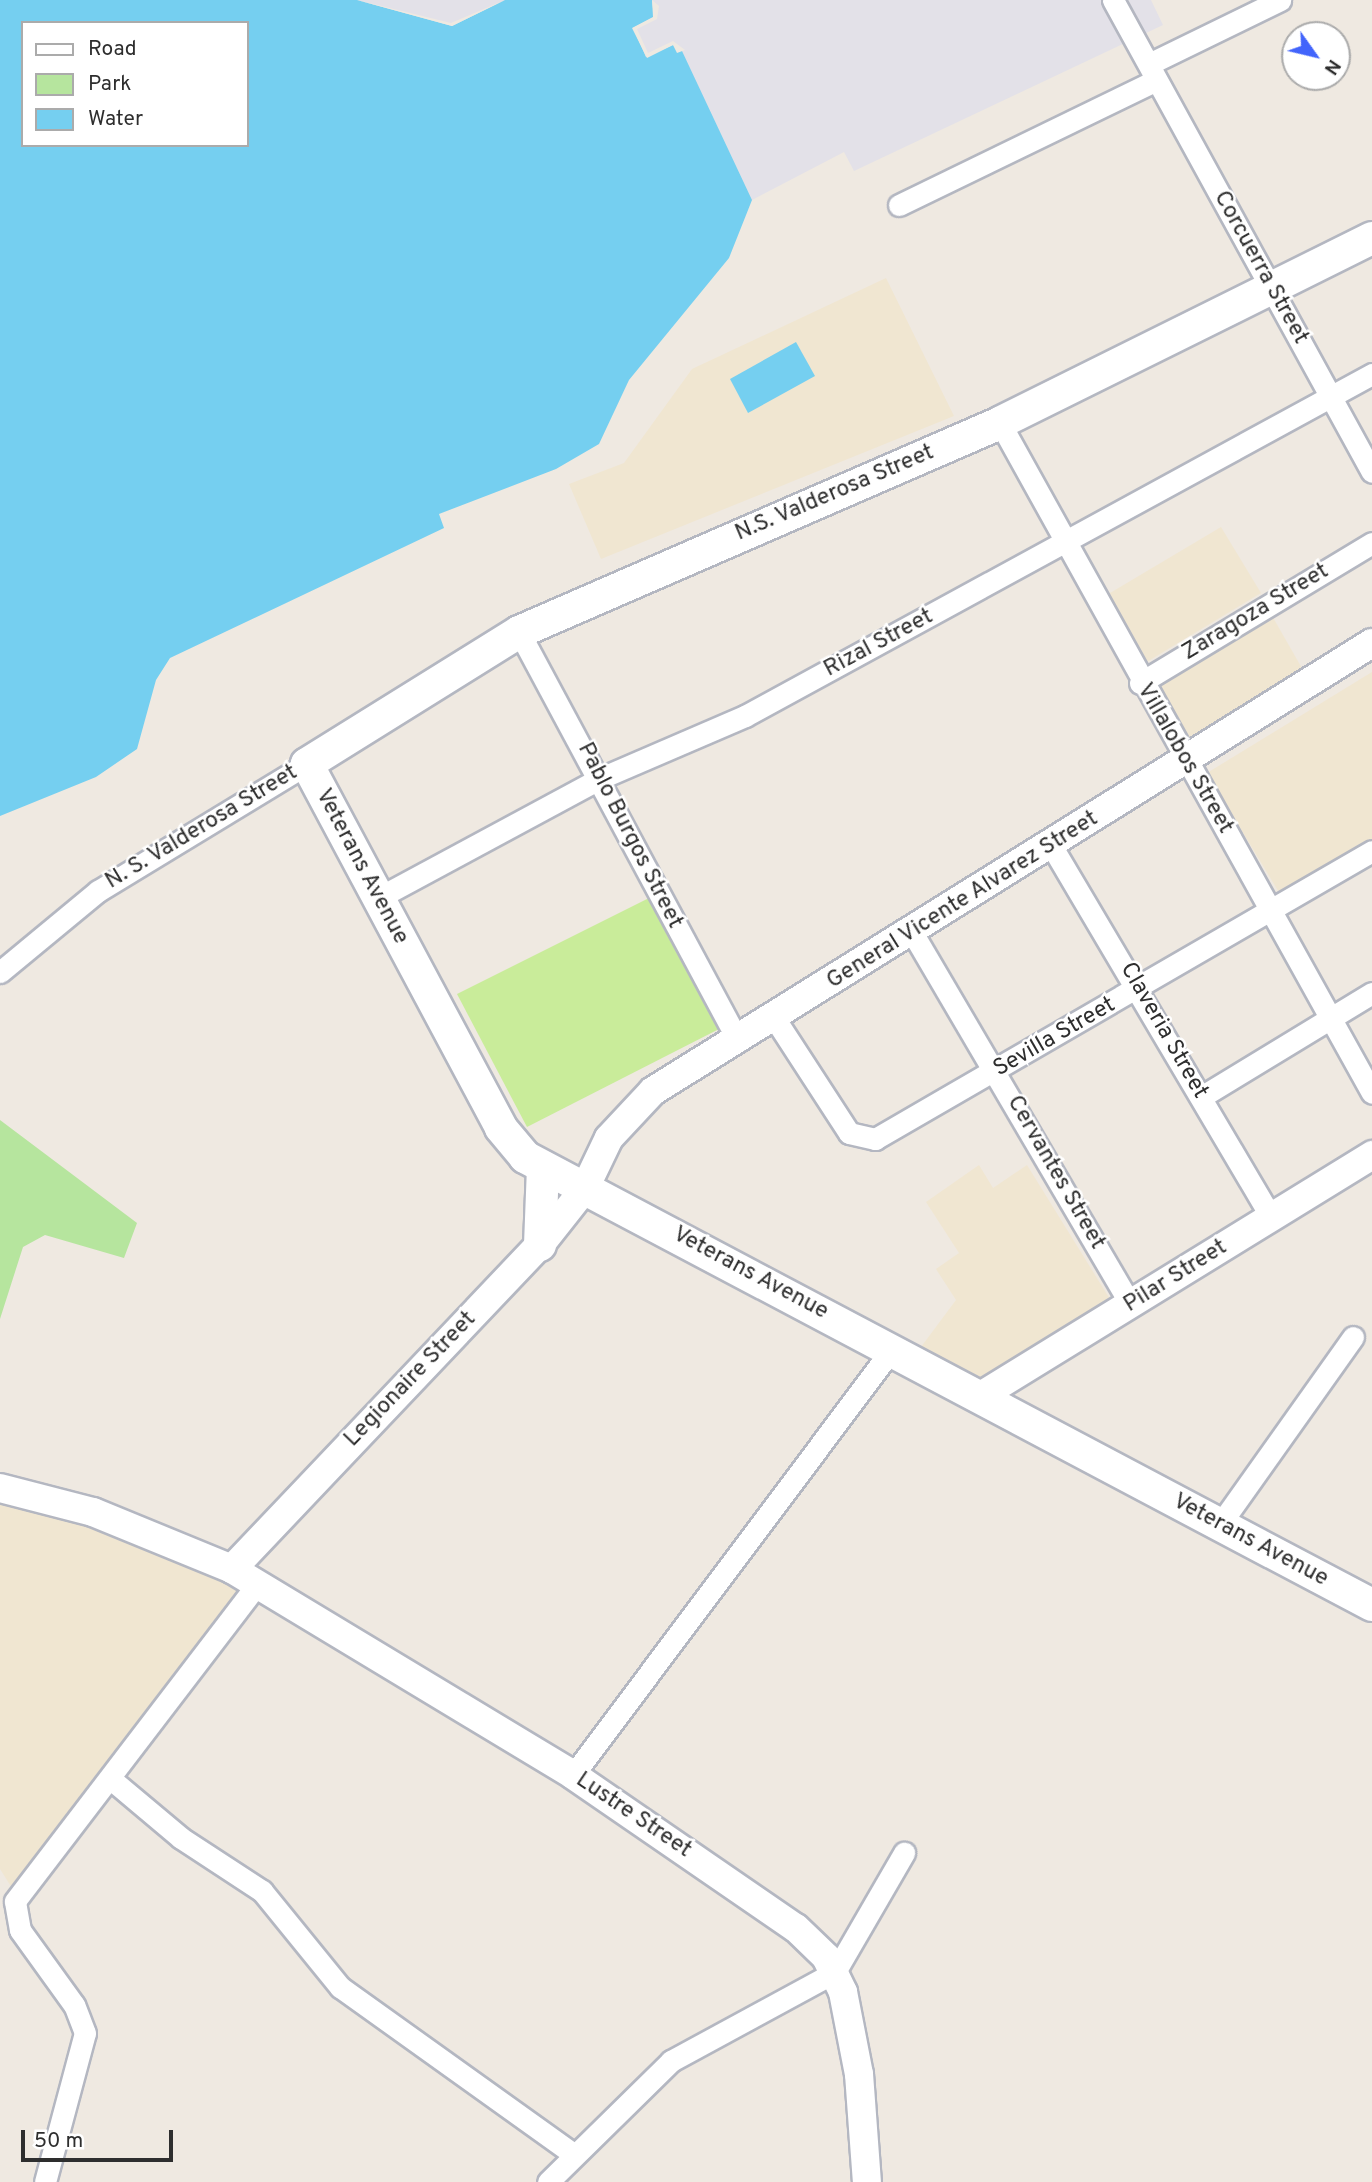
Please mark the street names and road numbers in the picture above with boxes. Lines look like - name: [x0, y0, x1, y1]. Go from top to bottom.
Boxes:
- street label: Corcuerra Street: [1206, 187, 1314, 349]
- street label: N.S. Valderosa Street: [731, 439, 939, 549]
- street label: Zaragoza Street: [1178, 558, 1334, 668]
- street label: Rizal Street: [820, 604, 938, 684]
- street label: Villalobos Street: [1130, 679, 1238, 839]
- street label: Pablo Burgos Street: [570, 738, 688, 934]
- street label: N. S. Valderosa Street: [101, 760, 303, 896]
- street label: Veterans Avenue: [308, 784, 414, 950]
- street label: General Vicente Alvarez Street: [821, 805, 1105, 997]
- street label: Claveria Street: [1113, 958, 1213, 1104]
- street label: Sevilla Street: [989, 992, 1121, 1084]
- street label: Cervantes Street: [1000, 1091, 1110, 1255]
- street label: Veterans Avenue: [667, 1221, 833, 1327]
- street label: Pilar Street: [1119, 1234, 1233, 1320]
- street label: Legionaire Street: [339, 1307, 483, 1453]
- street label: Veterans Avenue: [1167, 1488, 1333, 1594]
- street label: Lustre Street: [570, 1767, 696, 1865]

